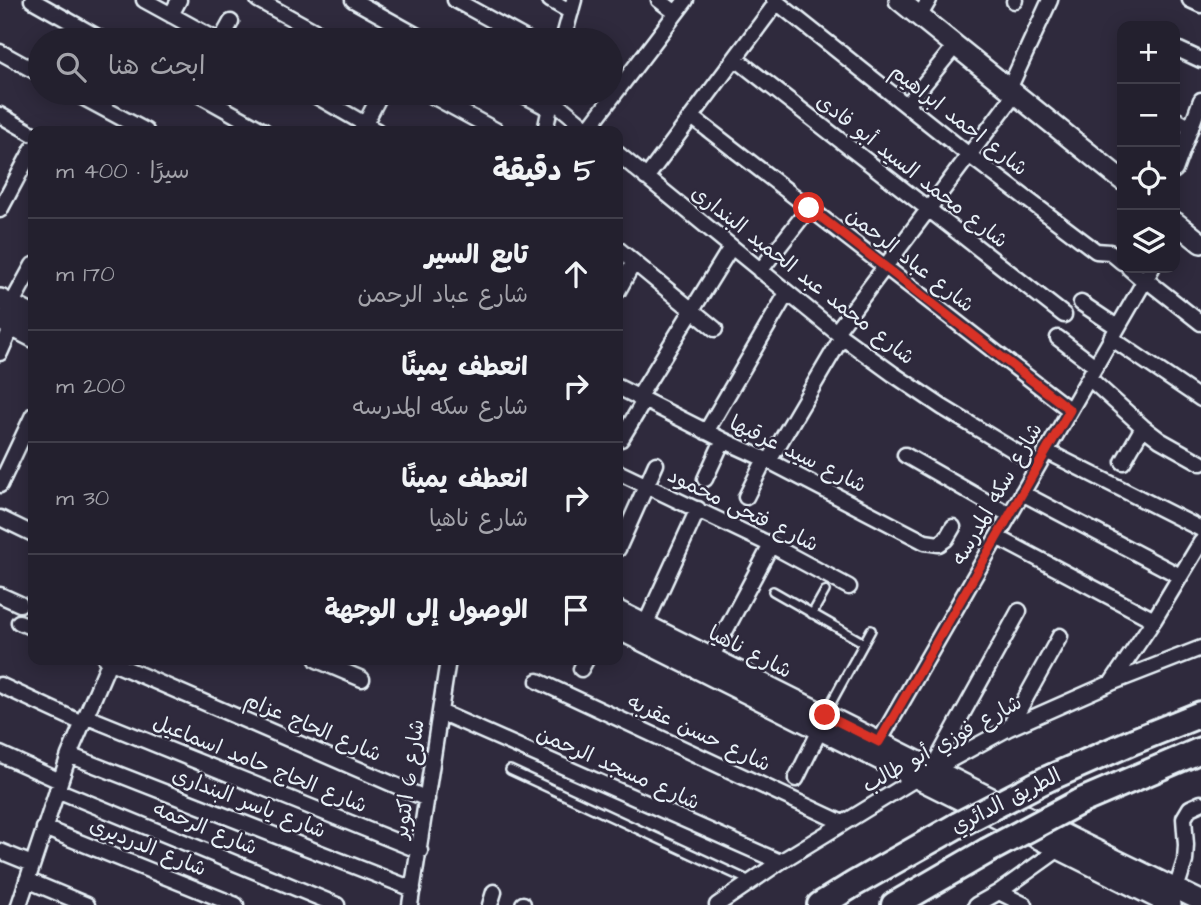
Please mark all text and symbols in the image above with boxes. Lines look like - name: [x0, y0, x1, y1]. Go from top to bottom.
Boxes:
- map controls: [1117, 21, 1180, 273]
- button: +: [1117, 21, 1180, 84]
- search box: [28, 28, 623, 105]
- icon: search: [52, 48, 90, 86]
- text: ابحث هنا: [108, 48, 205, 84]
- street label: شارع احمد ابراهيم: [884, 57, 1034, 184]
- button: −: [1117, 84, 1180, 147]
- street label: شارع محمد السيد أبو فادى: [810, 87, 1014, 255]
- button: locate: [1117, 147, 1180, 210]
- text: 5 دقيقة: [493, 150, 595, 192]
- text: سيرًا · 400 m: [56, 155, 190, 187]
- street label: شارع محمد عبد الحميد البندارى: [685, 178, 921, 372]
- route start: [793, 192, 824, 223]
- street label: شارع عباد الرحمن: [840, 201, 980, 319]
- button: layers: [1117, 210, 1180, 273]
- text: تابع السير: [425, 237, 528, 273]
- icon: ahead: [557, 255, 595, 293]
- text: 170 m: [56, 258, 115, 290]
- text: شارع عباد الرحمن: [357, 279, 528, 311]
- text: انعطف يمينًا: [401, 349, 528, 385]
- icon: right: [557, 367, 595, 405]
- text: 200 m: [56, 370, 125, 402]
- text: شارع سكه المدرسه: [353, 391, 528, 423]
- street label: شارع سيد عرقبها: [725, 408, 871, 500]
- street label: شارع سكه المدرسه: [944, 417, 1050, 571]
- text: انعطف يمينًا: [401, 461, 528, 497]
- street label: شارع فتحى محمود: [663, 461, 823, 559]
- icon: right: [557, 479, 595, 517]
- text: 30 m: [56, 482, 109, 514]
- text: شارع ناهيا: [429, 503, 528, 535]
- icon: arrive: [557, 591, 595, 629]
- text: الوصول إلى الوجهة: [324, 592, 528, 628]
- street label: شارع ناهيا: [703, 619, 797, 685]
- street label: شارع الحاج عزام: [240, 685, 386, 770]
- street label: شارع حسن عقربه: [623, 687, 775, 779]
- street label: شارع فوزي أبو طالب: [857, 688, 1027, 800]
- route end: [809, 699, 840, 730]
- street label: شارع الحاج حامد اسماعيل: [148, 708, 372, 820]
- street label: شارع 6 اكتوبر: [386, 718, 432, 842]
- street label: شارع مسجد الرحمن: [532, 719, 704, 817]
- street label: شارع ياسر البندارى: [168, 760, 330, 846]
- street label: الطريق الدائري: [946, 761, 1066, 841]
- street label: شارع الرحمه: [148, 794, 262, 862]
- street label: شارع الدرديرى: [85, 810, 211, 884]

